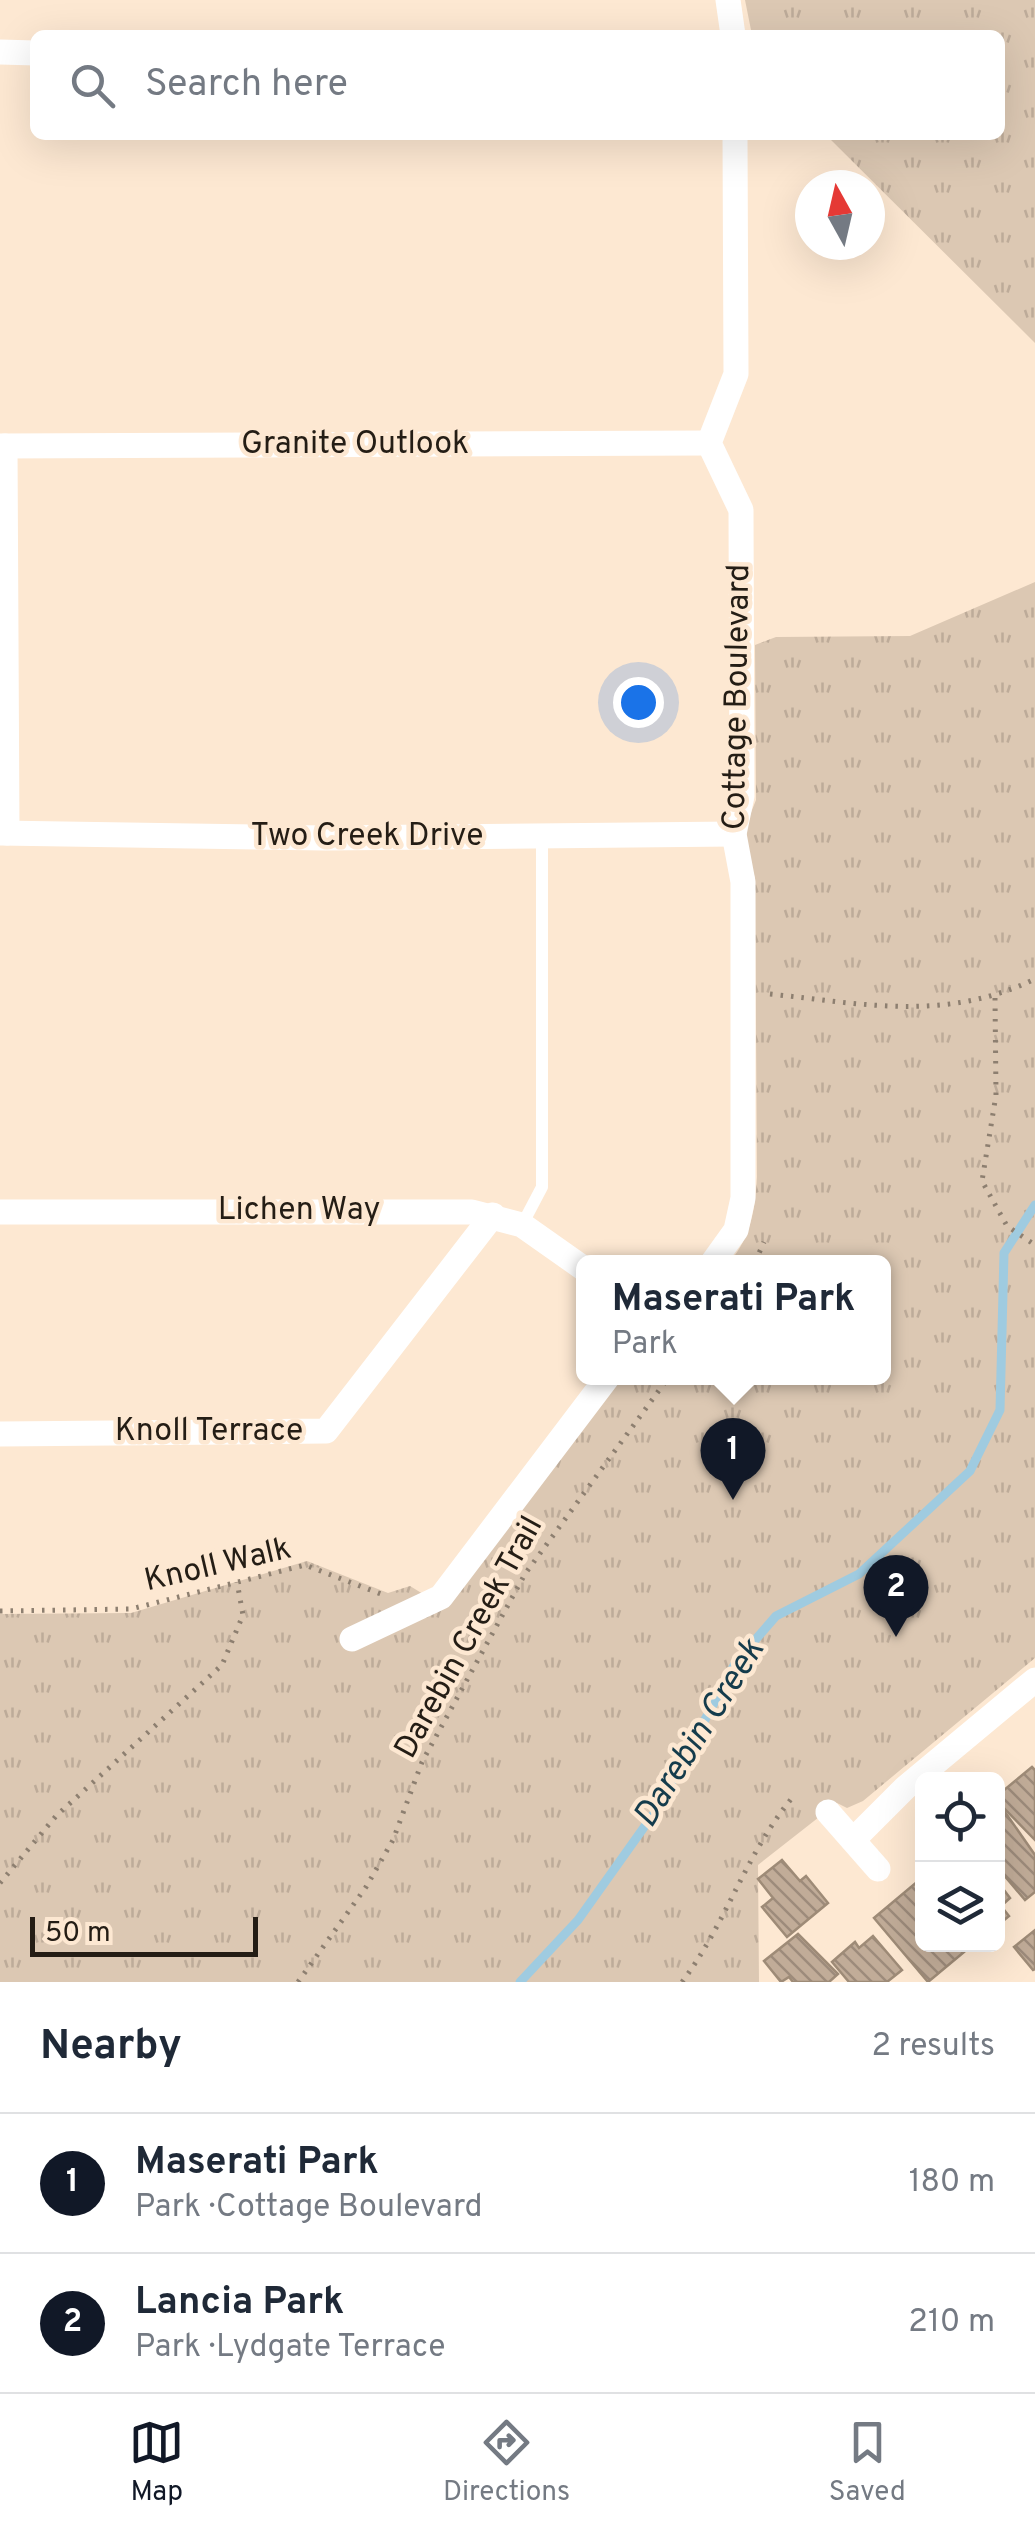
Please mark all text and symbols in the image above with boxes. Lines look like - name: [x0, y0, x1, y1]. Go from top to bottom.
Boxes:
- search box: [30, 30, 1005, 140]
- icon: search: [65, 58, 120, 113]
- text: Search here: [145, 61, 348, 110]
- north arrow: [795, 170, 885, 260]
- street label: Granite Outlook: [241, 425, 469, 465]
- street label: Cottage Boulevard: [716, 563, 760, 831]
- your location: [613, 677, 664, 728]
- street label: Two Creek Drive: [251, 817, 484, 857]
- street label: Lichen Way: [218, 1191, 380, 1231]
- popup: [576, 1255, 891, 1385]
- text: Maserati Park: [612, 1276, 855, 1325]
- text: Park: [612, 1325, 678, 1365]
- street label: Knoll Terrace: [115, 1412, 303, 1452]
- pin: 1: [700, 1418, 766, 1500]
- street label: Darebin Creek Trail: [387, 1510, 553, 1766]
- street label: Knoll Walk: [141, 1530, 295, 1602]
- pin: 2: [864, 1554, 928, 1637]
- water label: Darebin Creek: [625, 1630, 776, 1836]
- map controls: [915, 1772, 1005, 1952]
- button: locate: [915, 1772, 1005, 1862]
- button: layers: [915, 1862, 1005, 1952]
- scale bar: [30, 1912, 258, 1956]
- text: 50 m: [45, 1916, 111, 1952]
- text: Nearby: [40, 2021, 182, 2074]
- text: 2 results: [871, 2027, 995, 2067]
- text: Maserati Park: [135, 2139, 379, 2188]
- text: 1: [66, 2163, 79, 2203]
- text: 180 m: [909, 2163, 995, 2203]
- text: Park · Cottage Boulevard: [135, 2188, 483, 2228]
- text: Lancia Park: [135, 2279, 344, 2328]
- text: 2: [63, 2303, 82, 2343]
- text: 210 m: [908, 2303, 995, 2343]
- text: Park · Lydgate Terrace: [135, 2328, 445, 2368]
- tab: Map: [129, 2415, 184, 2511]
- tab: Directions: [443, 2415, 570, 2511]
- tab: Saved: [829, 2415, 906, 2511]

